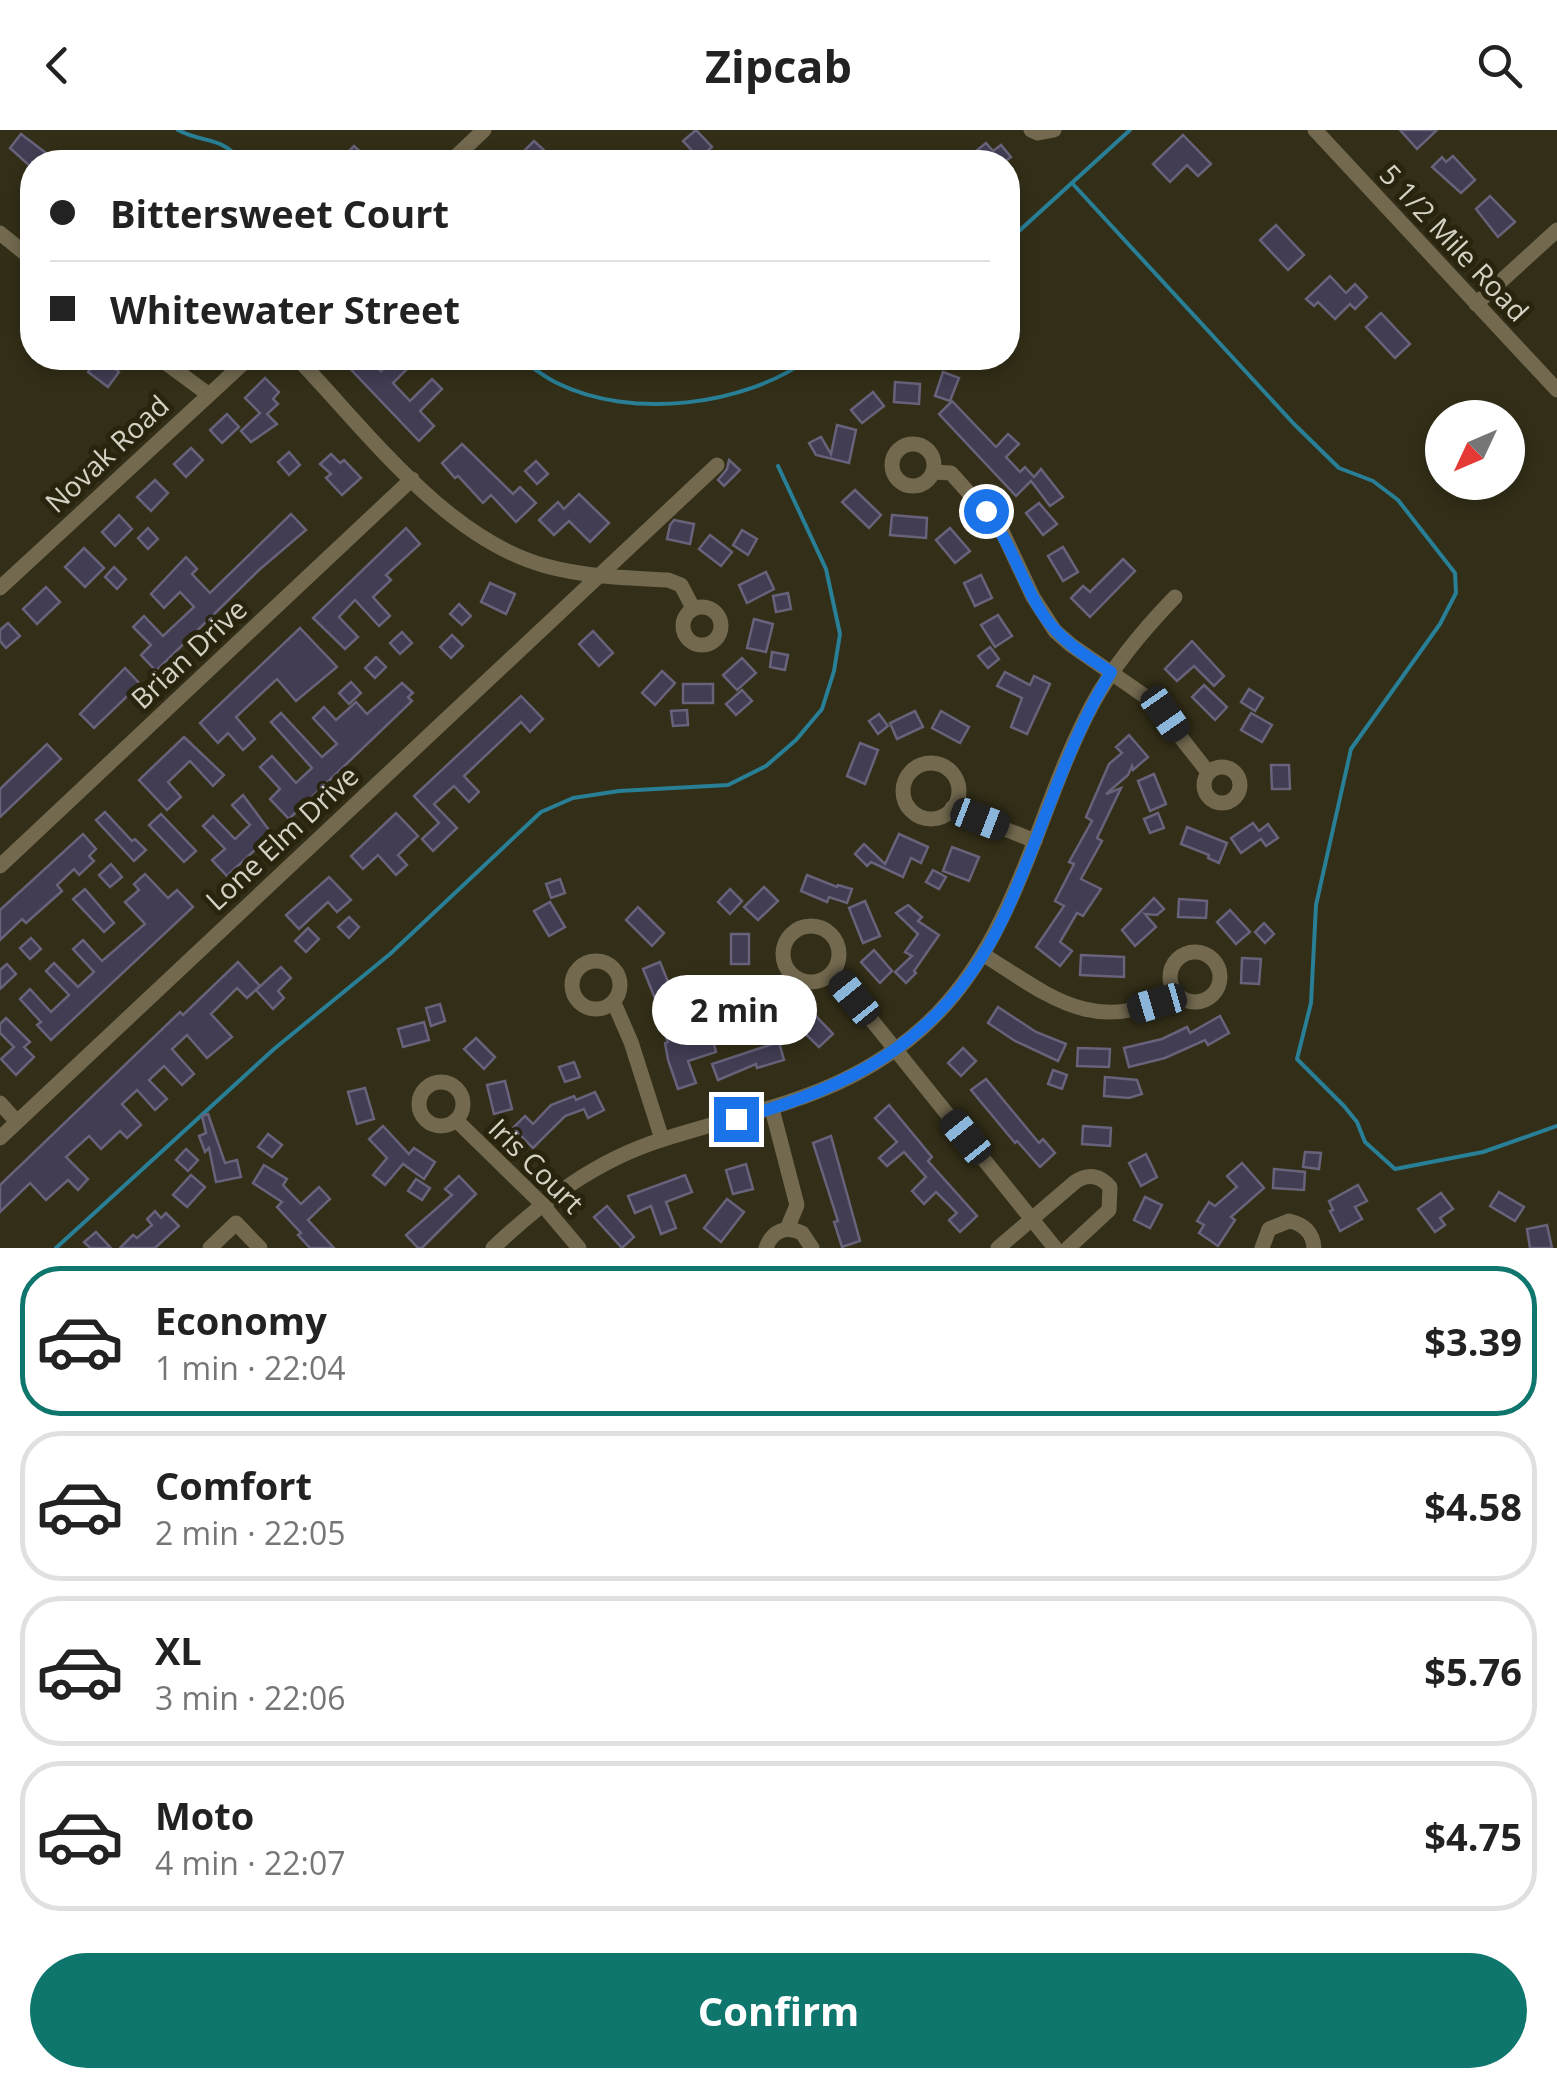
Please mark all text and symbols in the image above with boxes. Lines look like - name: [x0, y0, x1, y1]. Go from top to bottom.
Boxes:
- text: Zipcab: [705, 35, 852, 96]
- icon: back: [30, 38, 85, 93]
- icon: search: [1472, 38, 1527, 93]
- street label: 5 1/2 Mile Road: [1372, 155, 1538, 329]
- text: Bittersweet Court: [110, 187, 449, 239]
- text: Whitewater Street: [110, 283, 460, 335]
- street label: Novak Road: [36, 386, 176, 520]
- north arrow: [1425, 400, 1525, 500]
- map controls: [1425, 400, 1525, 500]
- route start: [964, 489, 1009, 534]
- street label: Brian Drive: [122, 590, 254, 717]
- car: [1136, 681, 1194, 747]
- street label: Lone Elm Drive: [197, 757, 366, 918]
- car: [947, 794, 1013, 844]
- car: [823, 965, 885, 1031]
- callout: 2 min: [654, 974, 818, 1044]
- car: [1124, 980, 1190, 1026]
- text: 2 min: [690, 988, 779, 1031]
- route end: [714, 1097, 759, 1142]
- car: [935, 1104, 997, 1170]
- street label: Iris Court: [481, 1109, 593, 1221]
- text: Economy: [155, 1294, 327, 1346]
- icon: car: [35, 1296, 125, 1386]
- text: $3.39: [1424, 1315, 1522, 1367]
- text: 1 min · 22:04: [155, 1346, 346, 1389]
- text: Comfort: [155, 1459, 312, 1511]
- icon: car: [35, 1461, 125, 1551]
- text: $4.58: [1424, 1480, 1522, 1532]
- text: 2 min · 22:05: [155, 1511, 346, 1554]
- text: XL: [155, 1624, 202, 1676]
- icon: car: [35, 1626, 125, 1716]
- text: $5.76: [1424, 1645, 1522, 1697]
- text: 3 min · 22:06: [155, 1676, 346, 1719]
- text: Moto: [155, 1789, 254, 1841]
- icon: car: [35, 1791, 125, 1881]
- text: $4.75: [1424, 1810, 1522, 1862]
- text: 4 min · 22:07: [155, 1841, 346, 1884]
- button: Confirm: [30, 1953, 1527, 2068]

